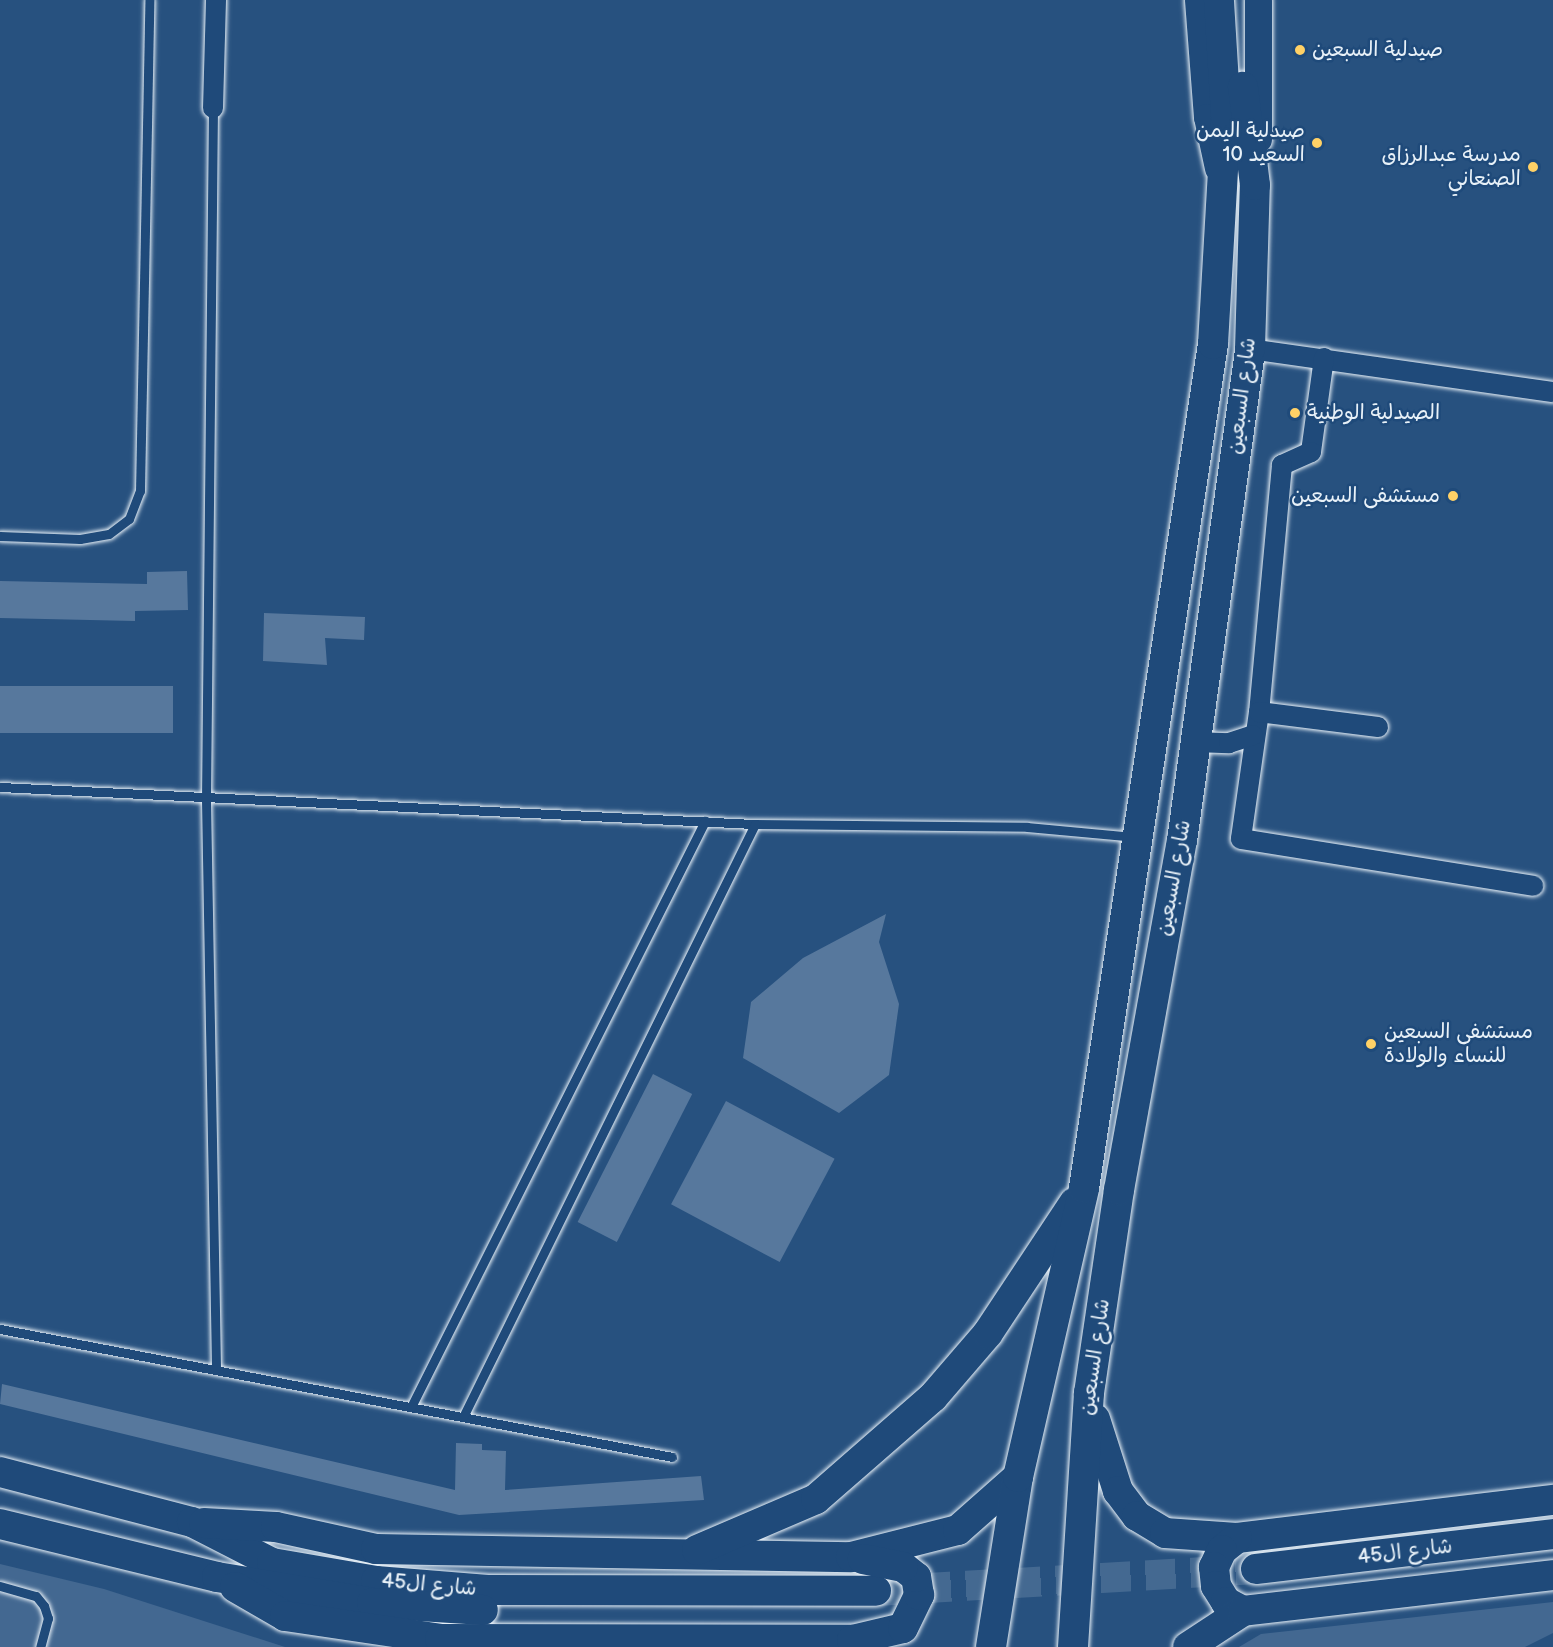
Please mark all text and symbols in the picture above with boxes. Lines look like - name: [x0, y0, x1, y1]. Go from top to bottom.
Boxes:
- place label: صيدلية السبعين: [1312, 37, 1443, 63]
- marker: صيدلية السبعين: [1293, 43, 1307, 57]
- place label: صيدلية اليمن السعيد 10: [1196, 118, 1305, 168]
- marker: صيدلية اليمن السعيد 10: [1310, 136, 1324, 150]
- place label: مدرسة عبدالرزاق الصنعاني: [1381, 142, 1521, 192]
- marker: مدرسة عبدالرزاق الصنعاني: [1526, 160, 1540, 174]
- street label: شارع السبعين: [1222, 336, 1262, 456]
- place label: الصيدلية الوطنية: [1307, 400, 1440, 426]
- marker: الصيدلية الوطنية: [1288, 406, 1302, 420]
- place label: مستشفى السبعين: [1291, 483, 1440, 509]
- marker: مستشفى السبعين: [1444, 487, 1462, 505]
- street label: شارع السبعين: [1151, 818, 1197, 938]
- place label: مستشفى السبعين للنساء والولادة: [1384, 1019, 1533, 1069]
- marker: مستشفى السبعين للنساء والولادة: [1362, 1035, 1380, 1053]
- street label: شارع السبعين: [1074, 1297, 1116, 1417]
- street label: شارع ال45: [1356, 1534, 1454, 1570]
- street label: شارع ال45: [380, 1568, 478, 1602]

